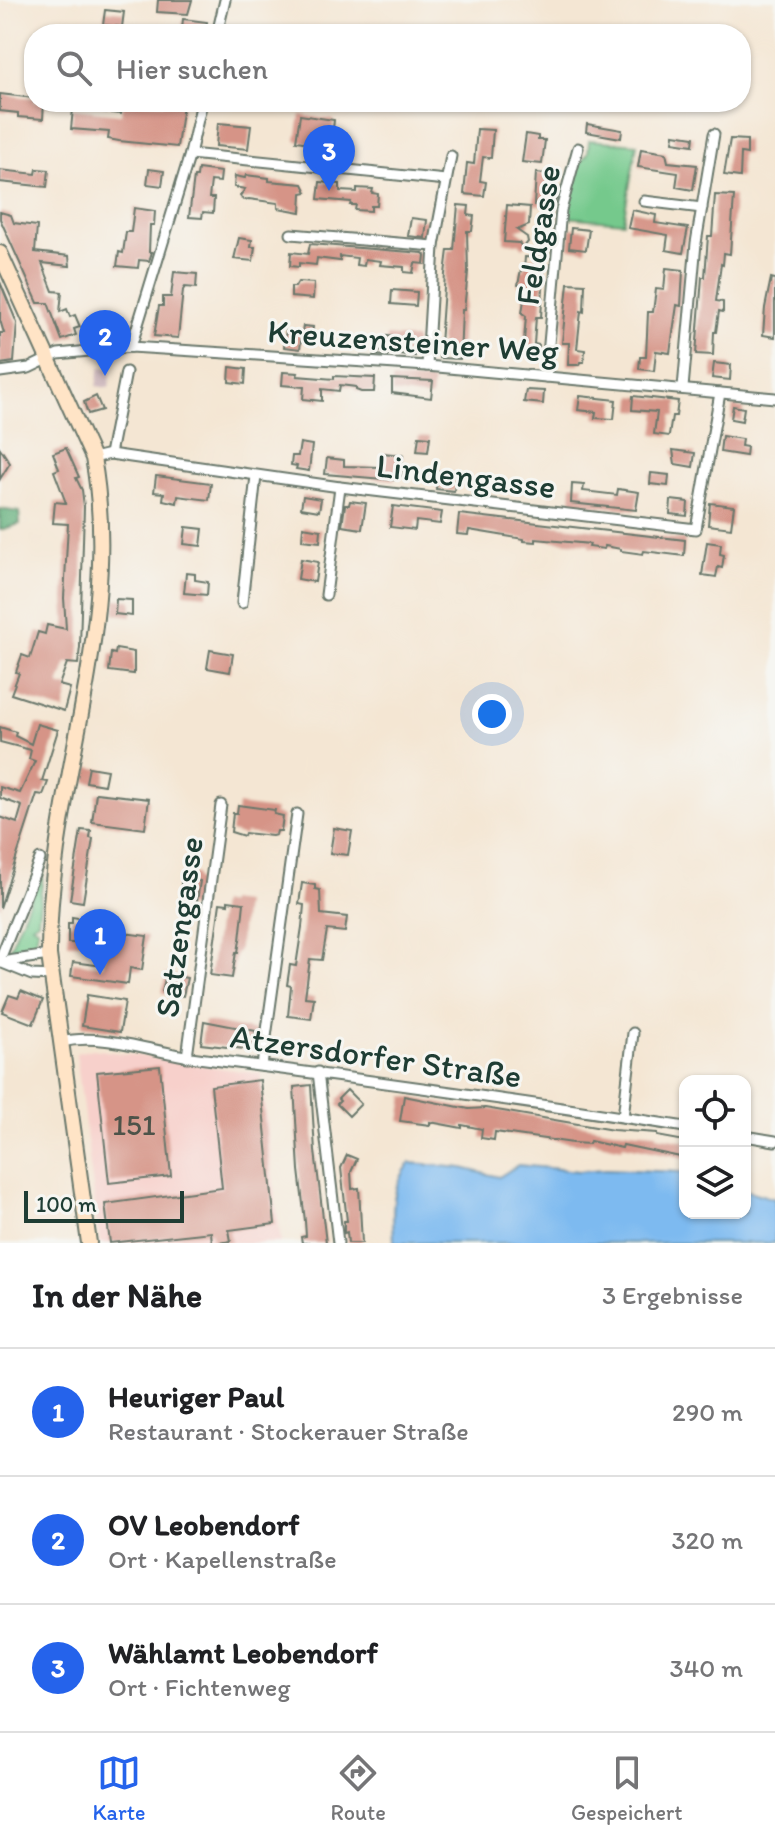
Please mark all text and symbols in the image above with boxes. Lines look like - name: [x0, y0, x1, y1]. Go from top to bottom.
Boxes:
- search box: [24, 24, 751, 112]
- icon: search: [52, 46, 96, 90]
- text: Hier suchen: [116, 50, 268, 87]
- pin: 3: [303, 125, 355, 191]
- street label: Feldgasse: [507, 162, 569, 308]
- pin: 2: [79, 310, 131, 376]
- street label: Kreuzensteiner Weg: [266, 310, 561, 372]
- street label: Lindengasse: [374, 445, 558, 507]
- your location: [472, 694, 512, 734]
- street label: Satzengasse: [146, 834, 212, 1020]
- pin: 1: [74, 909, 126, 975]
- street label: Atzersdorfer Straße: [228, 1015, 524, 1097]
- map controls: [679, 1075, 751, 1219]
- button: locate: [679, 1075, 751, 1147]
- house number: 151: [112, 1106, 156, 1143]
- button: layers: [679, 1147, 751, 1219]
- scale bar: [24, 1187, 184, 1223]
- text: 100 m: [36, 1191, 97, 1218]
- text: In der Nähe: [32, 1275, 202, 1316]
- text: 3 Ergebnisse: [602, 1279, 743, 1311]
- text: Heuriger Paul: [108, 1378, 284, 1415]
- text: 1: [52, 1396, 64, 1428]
- text: 290 m: [672, 1396, 743, 1428]
- text: Restaurant · Stockerauer Straße: [108, 1415, 469, 1447]
- text: OV Leobendorf: [108, 1506, 300, 1543]
- text: 2: [51, 1524, 65, 1556]
- text: 320 m: [671, 1524, 743, 1556]
- text: Ort · Kapellenstraße: [108, 1543, 337, 1575]
- text: Wählamt Leobendorf: [108, 1634, 378, 1671]
- text: 3: [51, 1652, 65, 1684]
- text: 340 m: [669, 1652, 743, 1684]
- text: Ort · Fichtenweg: [108, 1671, 291, 1703]
- tab: Karte: [93, 1751, 145, 1826]
- tab: Route: [331, 1751, 386, 1826]
- tab: Gespeichert: [571, 1751, 682, 1826]

